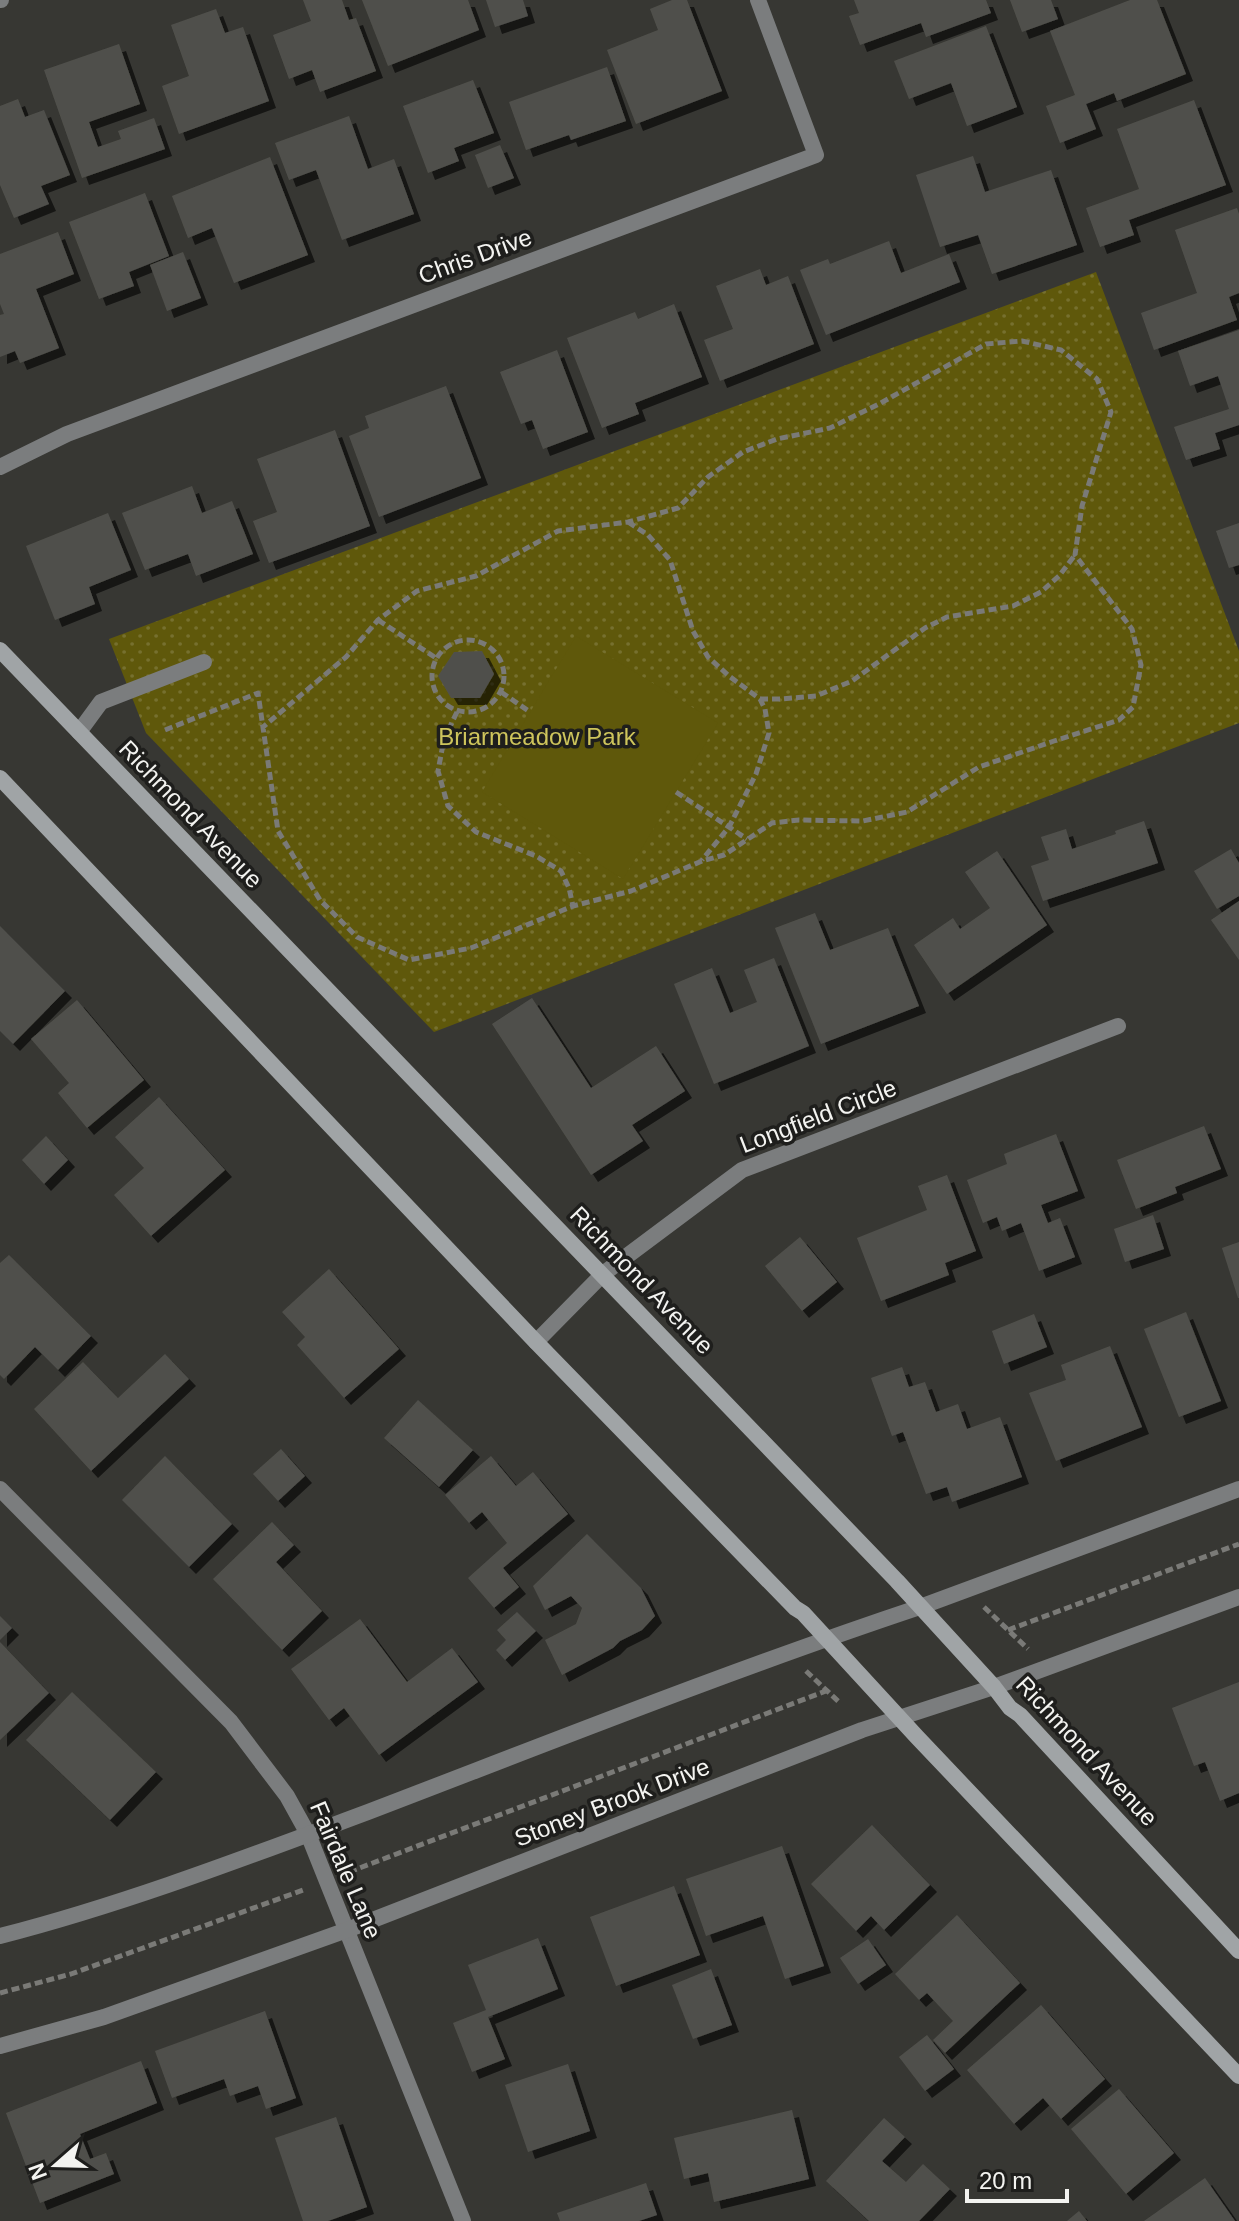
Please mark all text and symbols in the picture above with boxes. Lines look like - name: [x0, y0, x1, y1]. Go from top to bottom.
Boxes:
- street label: Chris Drive: [415, 223, 535, 289]
- park label: Briarmeadow Park: [438, 723, 637, 750]
- street label: Richmond Avenue: [114, 735, 268, 893]
- street label: Longfield Circle: [736, 1074, 900, 1158]
- street label: Richmond Avenue: [565, 1201, 719, 1359]
- street label: Richmond Avenue: [1011, 1671, 1163, 1831]
- street label: Stoney Brook Drive: [511, 1752, 713, 1852]
- street label: Fairdale Lane: [305, 1797, 387, 1943]
- north arrow: [16, 2125, 96, 2205]
- scale bar: [967, 2153, 1067, 2203]
- text: N: [23, 2160, 52, 2183]
- text: 20 m: [979, 2167, 1032, 2194]

